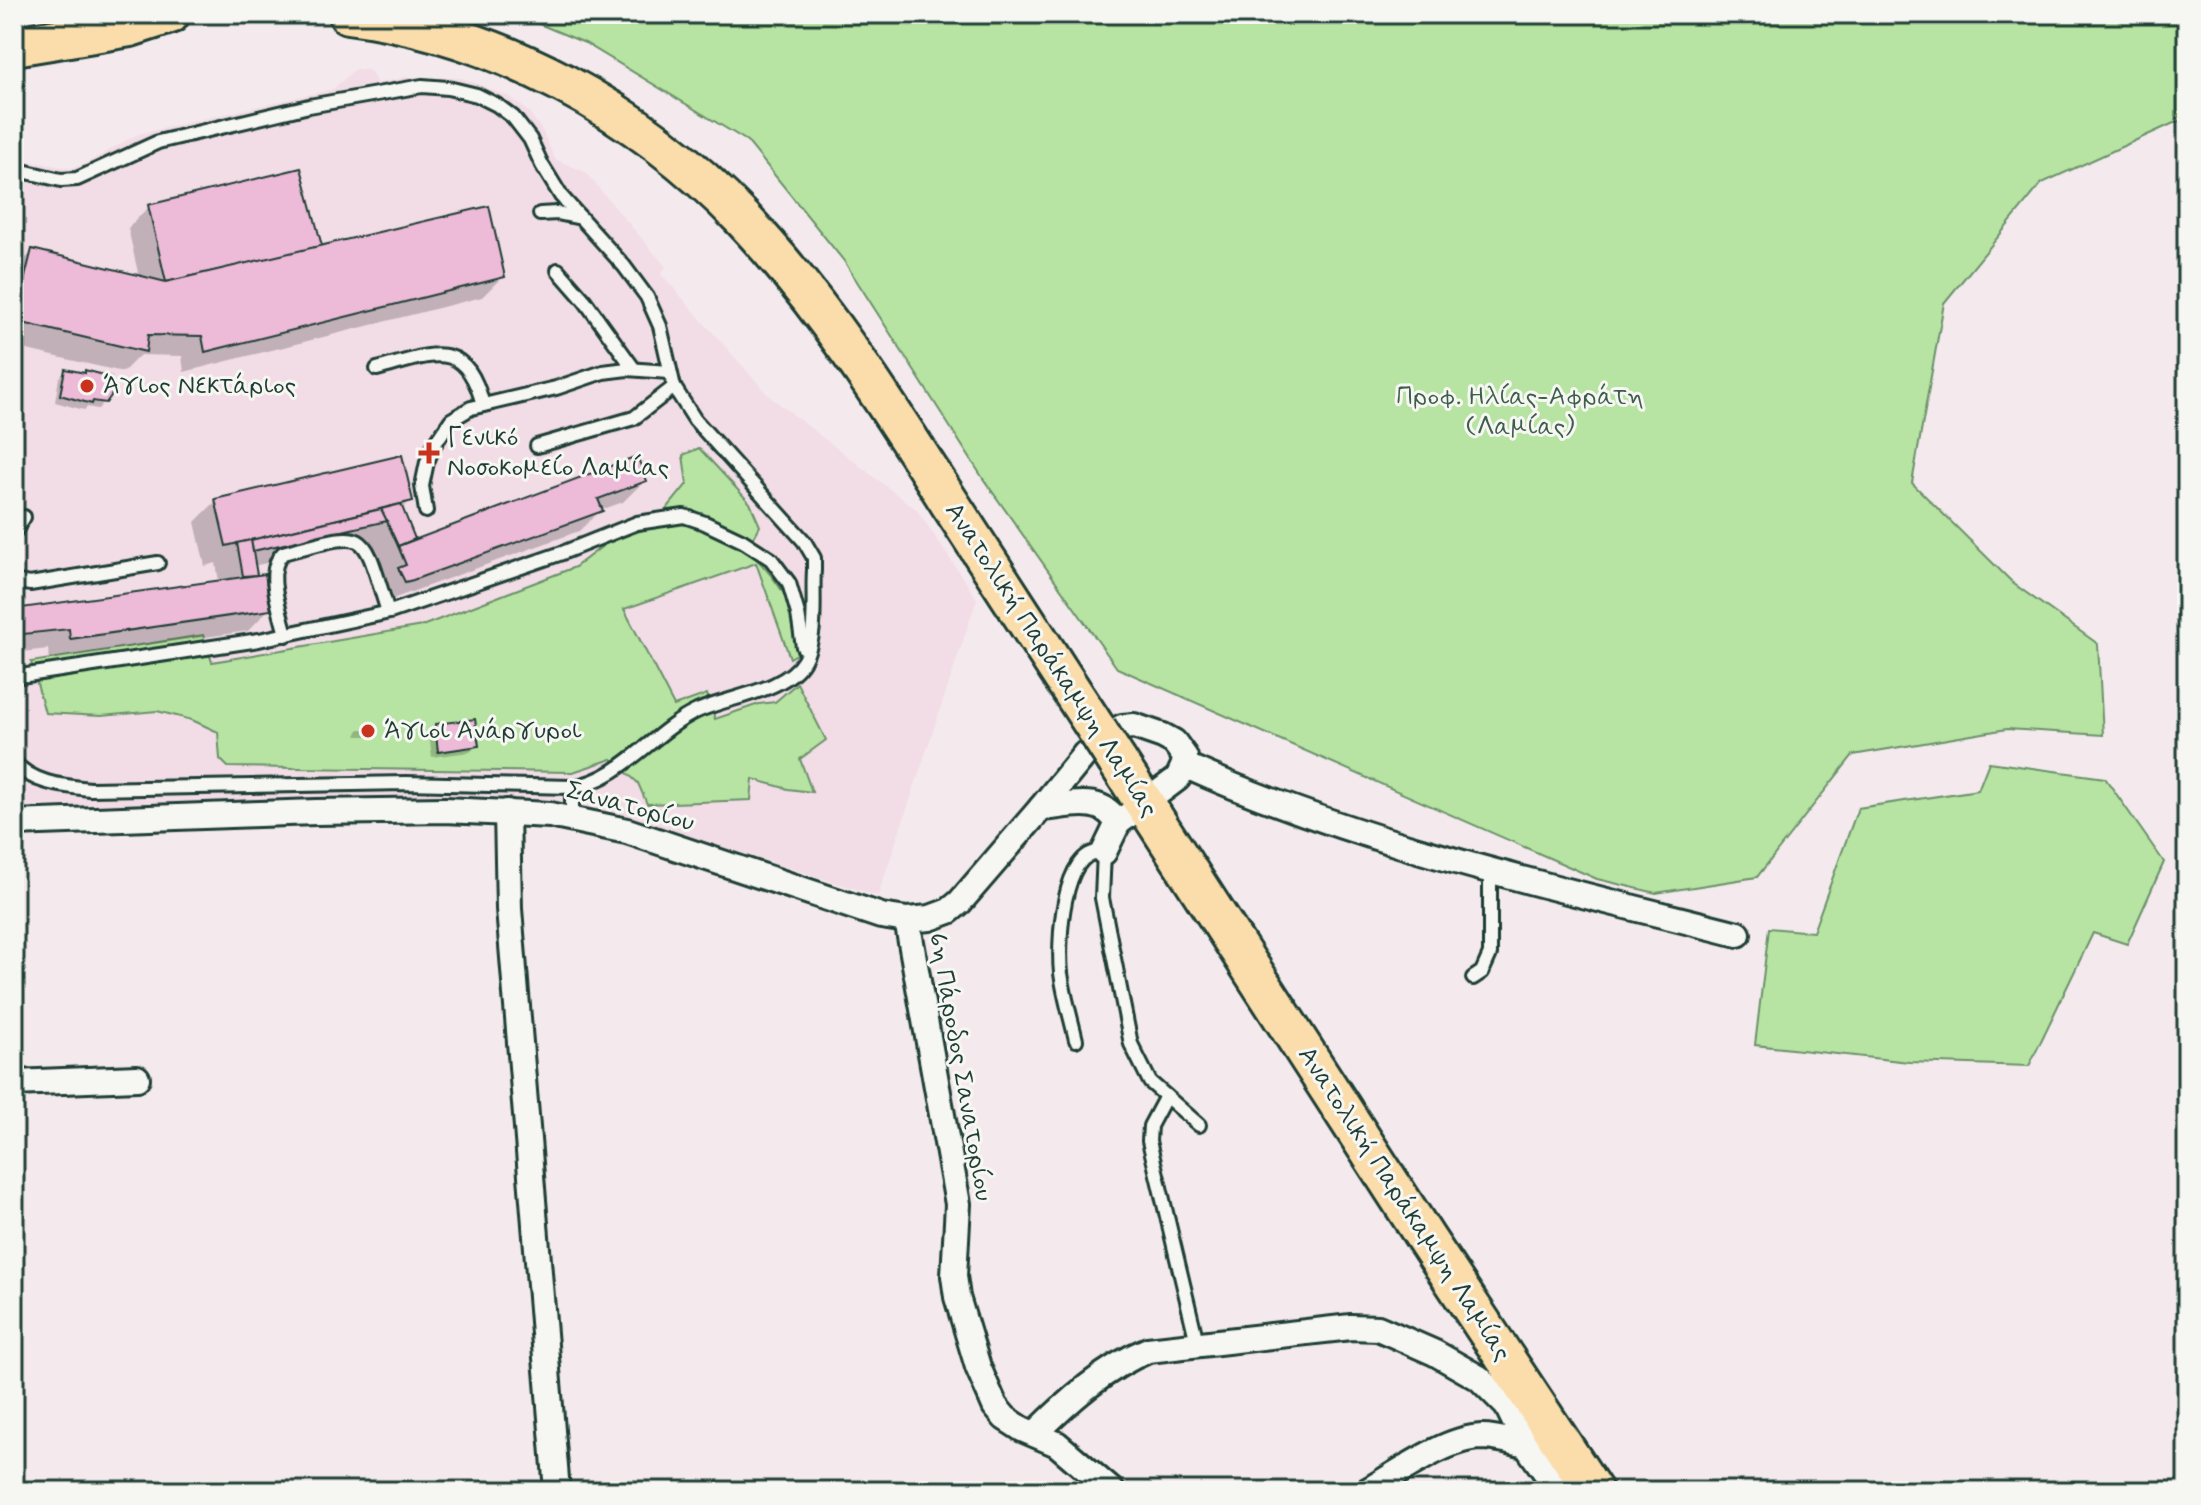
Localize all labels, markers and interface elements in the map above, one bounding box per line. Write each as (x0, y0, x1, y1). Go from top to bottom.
place label: Άγιος Νεκτάριος (103, 369, 296, 403)
marker: Άγιος Νεκτάριος (78, 377, 96, 395)
park label: Προφ. Ηλίας-Αφράτη (Λαμίας) (1396, 380, 1644, 444)
place label: Γενικό Νοσοκομείο Λαμίας (447, 421, 669, 485)
marker: Γενικό Νοσοκομείο Λαμίας (418, 442, 440, 464)
street label: Ανατολική Παράκαμψη Λαμίας (936, 496, 1166, 824)
place label: Άγιοι Ανάργυροι (384, 714, 582, 748)
marker: Άγιοι Ανάργυροι (359, 722, 377, 740)
street label: Σανατορίου (562, 774, 698, 840)
street label: 6η Πάροδος Σανατορίου (920, 930, 1000, 1204)
street label: Ανατολική Παράκαμψη Λαμίας (1289, 1040, 1519, 1368)

